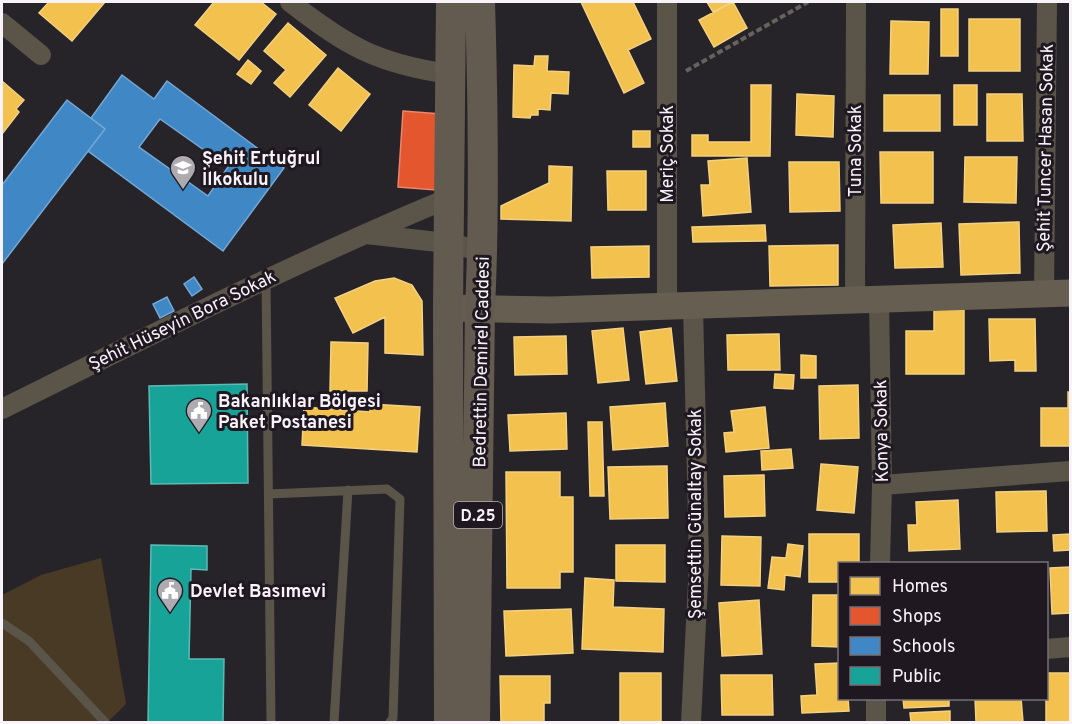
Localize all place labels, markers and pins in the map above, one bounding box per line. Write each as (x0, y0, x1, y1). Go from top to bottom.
place label: Şehit Ertuğrul İlkokulu (202, 148, 321, 192)
school or university icon: Şehit Ertuğrul İlkokulu (168, 153, 198, 191)
place label: Bakanlıklar Bölgesi Paket Postanesi (218, 391, 381, 435)
public building icon: Bakanlıklar Bölgesi Paket Postanesi (184, 396, 214, 434)
public building icon: Devlet Basımevi (155, 576, 185, 614)
place label: Devlet Basımevi (190, 581, 326, 604)

